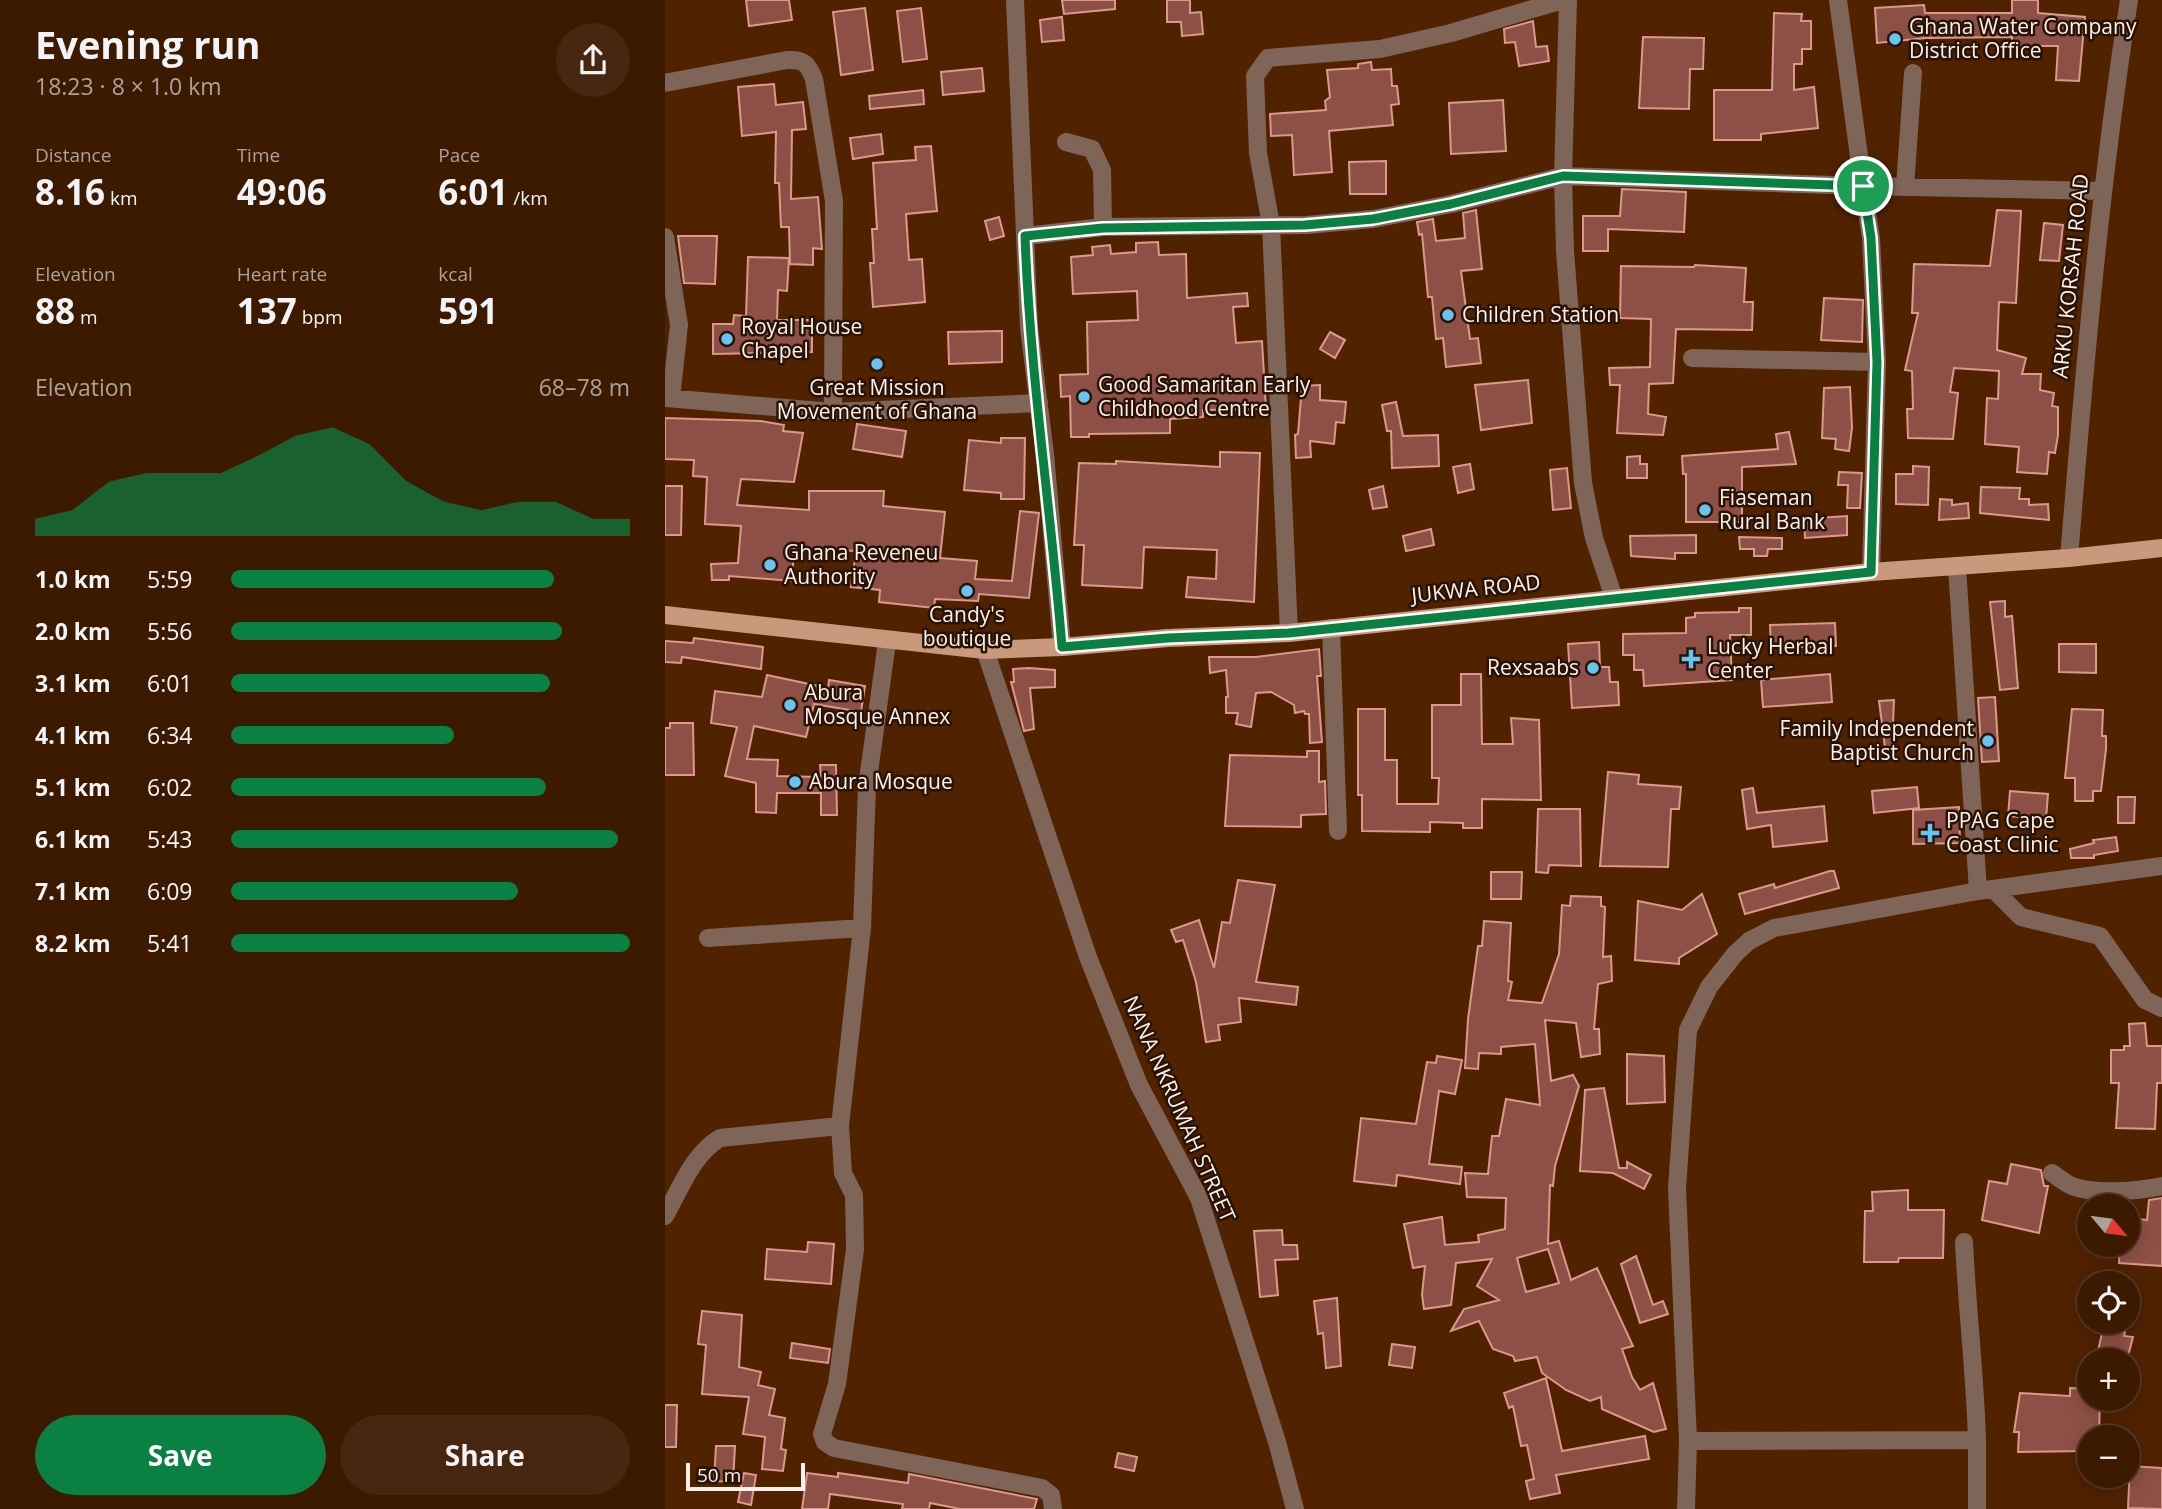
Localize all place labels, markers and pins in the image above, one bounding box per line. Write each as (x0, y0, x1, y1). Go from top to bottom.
place label: Ghana Water Company District Office (1909, 12, 2137, 64)
marker: Ghana Water Company District Office (1887, 31, 1903, 47)
pin (1833, 156, 1893, 216)
place label: Children Station (1462, 300, 1619, 328)
marker: Children Station (1440, 307, 1456, 323)
place label: Royal House Chapel (741, 312, 862, 364)
marker: Royal House Chapel (719, 331, 735, 347)
marker: Great Mission Movement of Ghana (869, 356, 885, 372)
place label: Good Samaritan Early Childhood Centre (1098, 370, 1311, 422)
place label: Great Mission Movement of Ghana (777, 373, 977, 425)
marker: Good Samaritan Early Childhood Centre (1076, 389, 1092, 405)
place label: Fiaseman Rural Bank (1719, 483, 1825, 535)
marker: Fiaseman Rural Bank (1697, 502, 1713, 518)
place label: Ghana Reveneu Authority (784, 538, 938, 590)
marker: Ghana Reveneu Authority (762, 557, 778, 573)
marker: Candy's boutique (959, 583, 975, 599)
place label: Candy's boutique (923, 600, 1011, 652)
place label: Lucky Herbal Center (1707, 632, 1834, 684)
marker: Lucky Herbal Center (1681, 649, 1701, 669)
place label: Rexsaabs (1487, 653, 1579, 681)
marker: Rexsaabs (1585, 660, 1601, 676)
place label: Abura Mosque Annex (804, 678, 950, 730)
marker: Abura Mosque Annex (782, 697, 798, 713)
place label: Family Independent Baptist Church (1780, 714, 1974, 766)
marker: Family Independent Baptist Church (1980, 733, 1996, 749)
place label: Abura Mosque (809, 767, 953, 795)
marker: Abura Mosque (787, 774, 803, 790)
place label: PPAG Cape Coast Clinic (1946, 806, 2059, 858)
marker: PPAG Cape Coast Clinic (1920, 823, 1940, 843)

